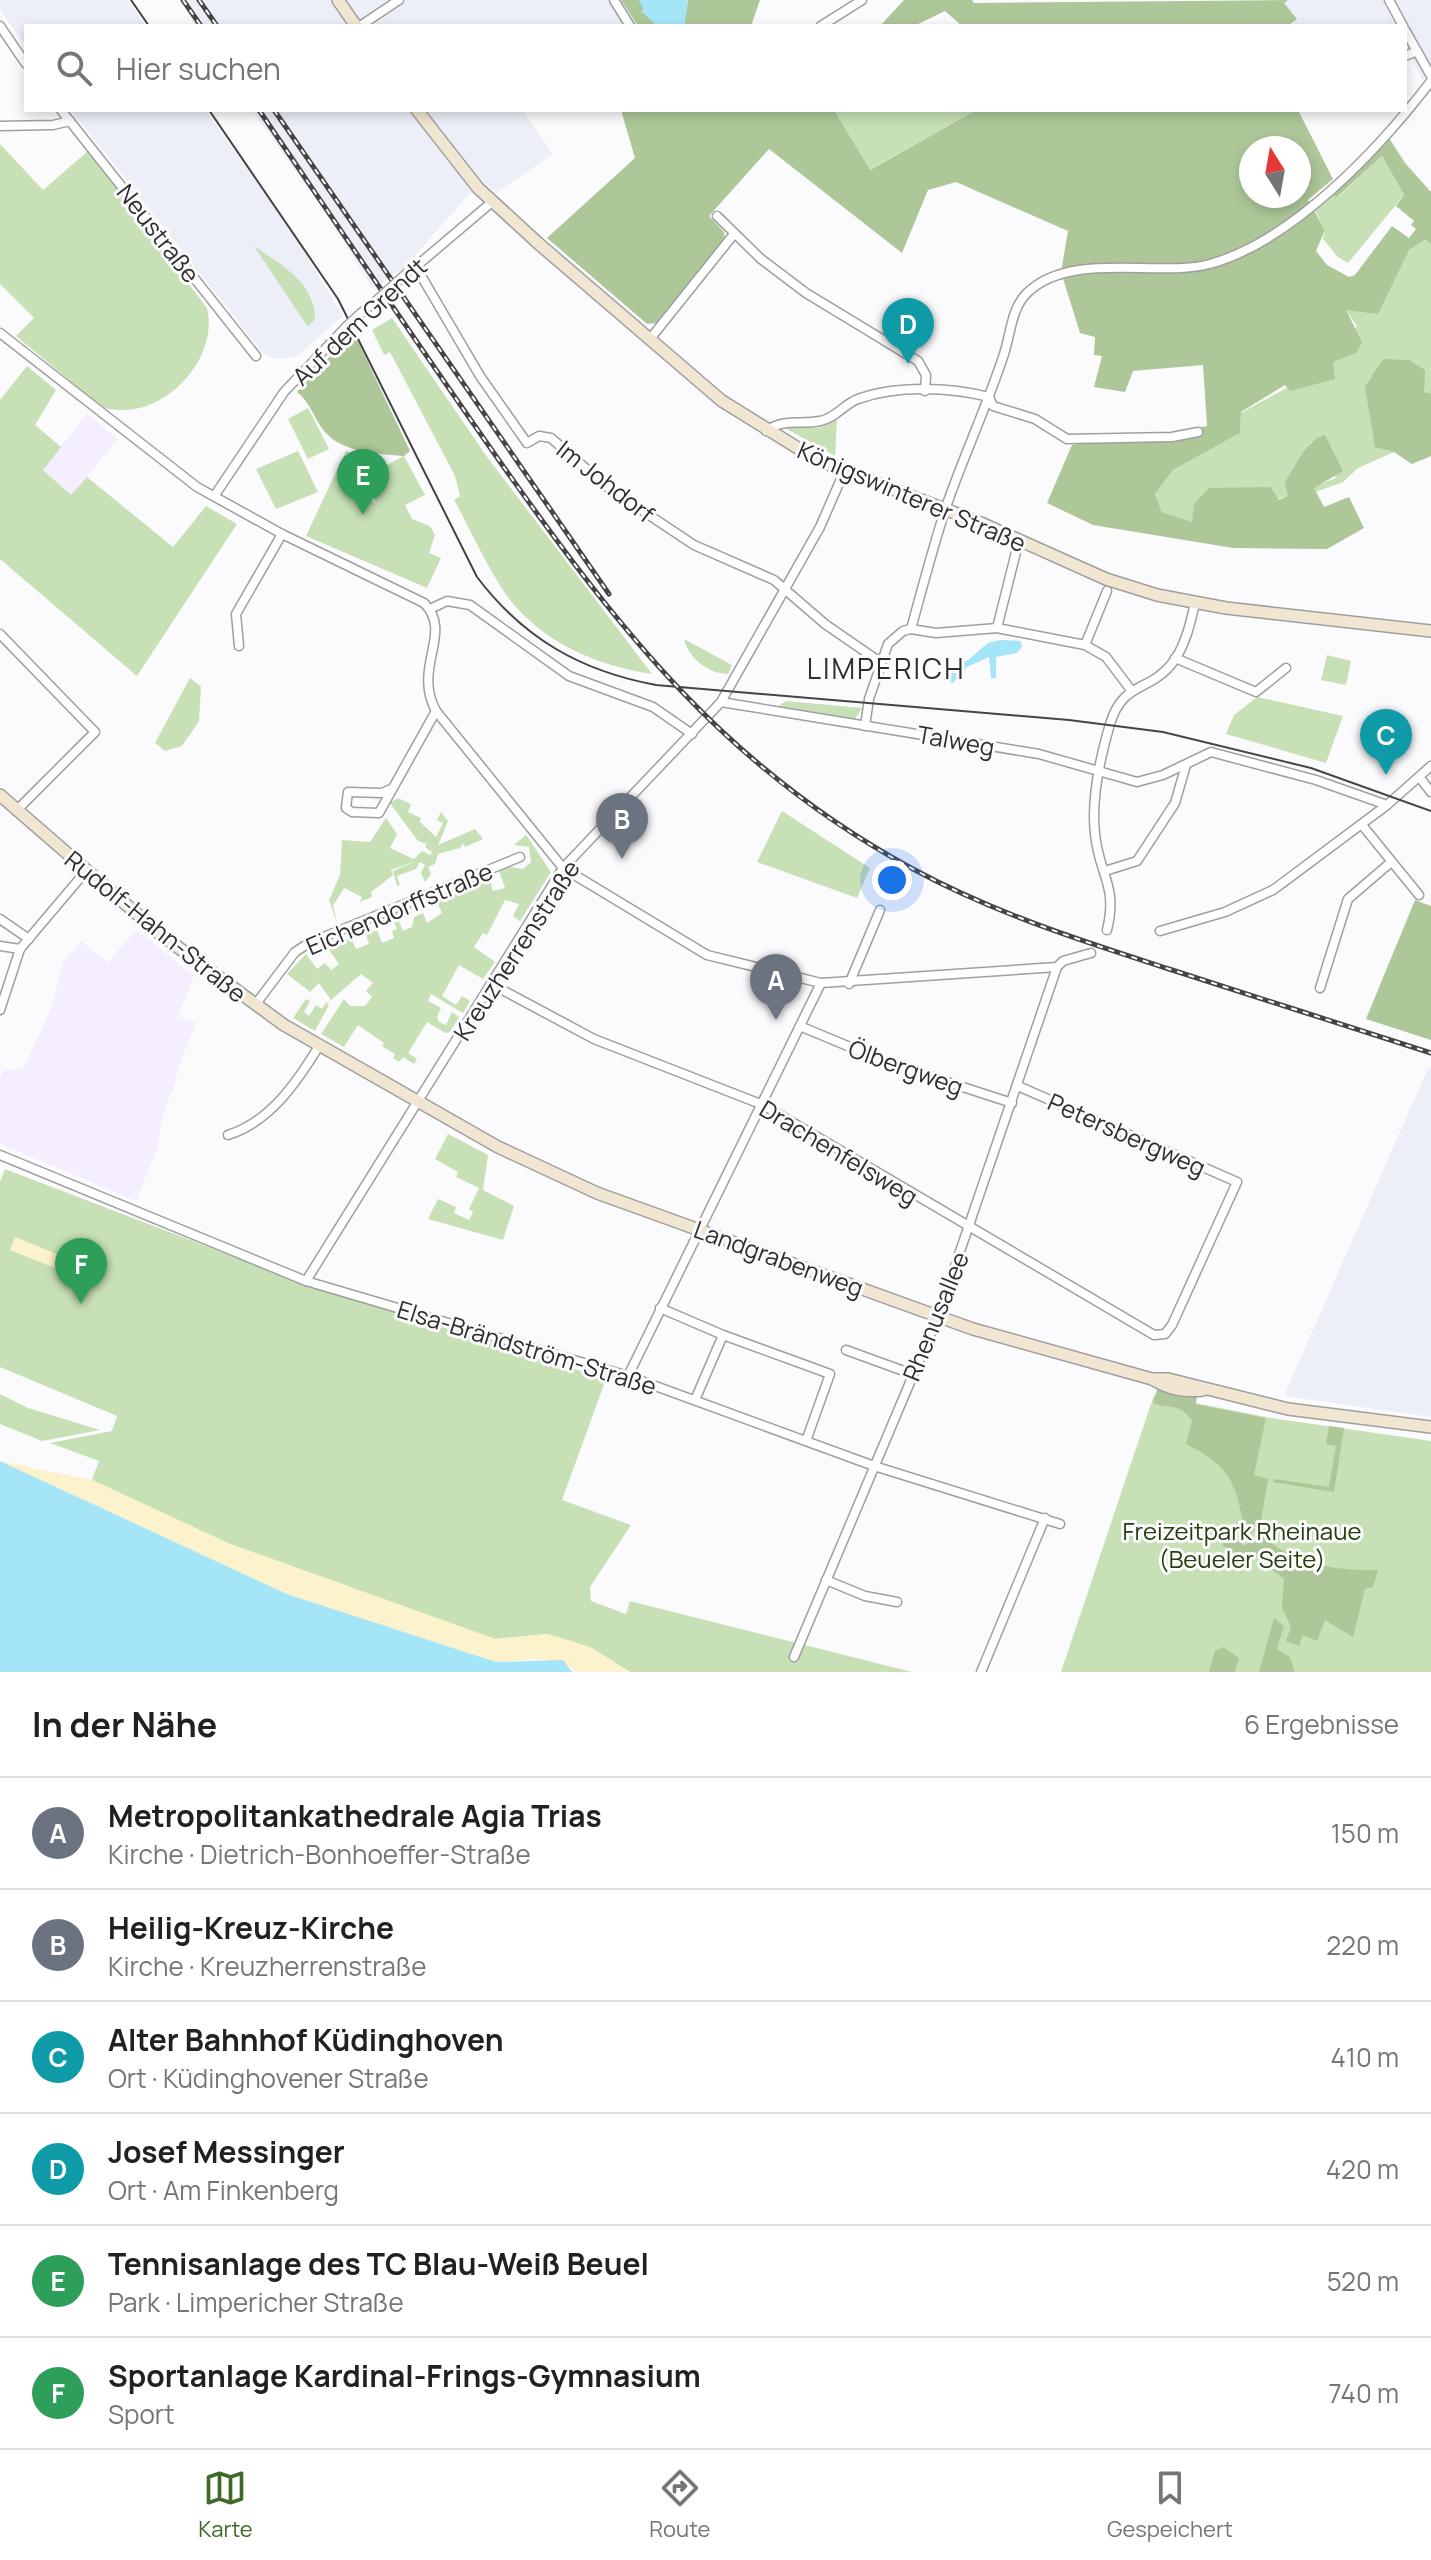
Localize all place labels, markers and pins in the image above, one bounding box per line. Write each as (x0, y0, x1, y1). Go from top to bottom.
pin: D (882, 298, 934, 364)
pin: E (337, 449, 389, 515)
pin: C (1360, 709, 1412, 775)
pin: B (596, 793, 648, 859)
pin: A (750, 954, 802, 1020)
pin: F (55, 1238, 107, 1304)

